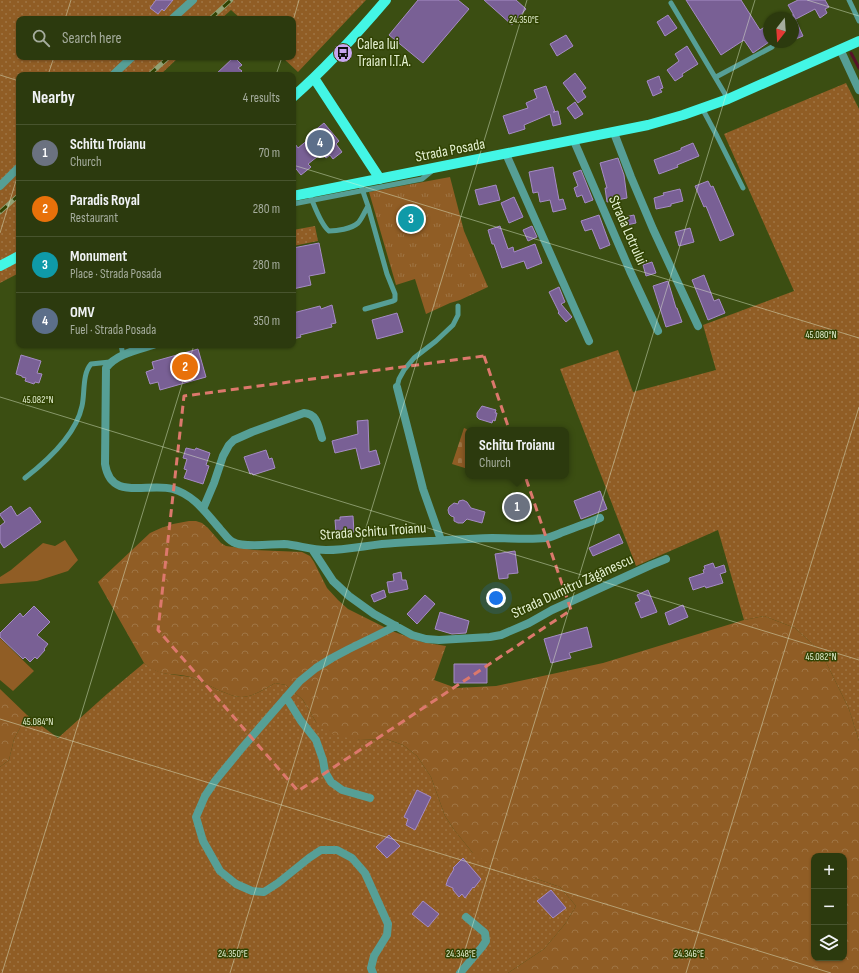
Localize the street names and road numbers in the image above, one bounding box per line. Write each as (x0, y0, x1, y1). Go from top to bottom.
street label: Strada Posada (413, 134, 487, 167)
street label: Strada Lotrului (604, 193, 651, 268)
street label: Strada Schitu Troianu (319, 518, 427, 545)
street label: Strada Dumitru Zăgănescu (508, 550, 636, 623)

